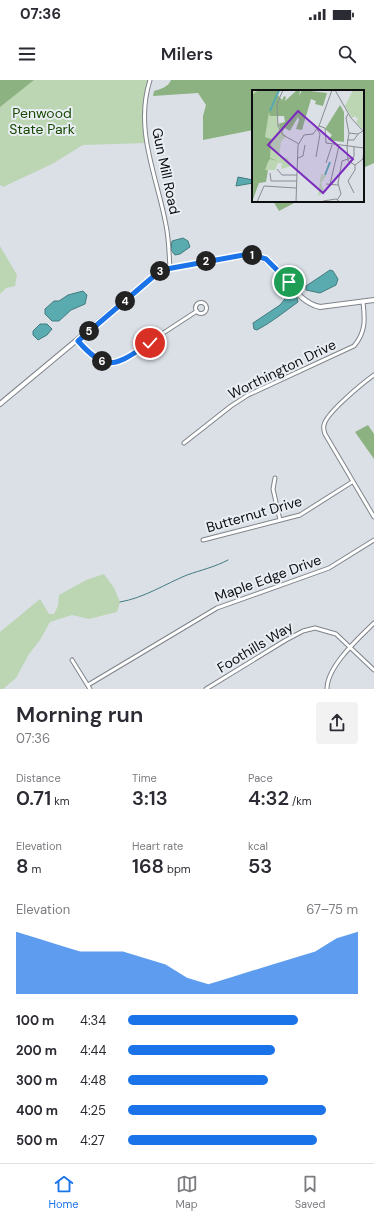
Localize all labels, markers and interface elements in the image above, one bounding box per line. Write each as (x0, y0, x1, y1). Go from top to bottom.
text: 07:36 (20, 4, 61, 24)
text: Milers (161, 42, 213, 66)
icon: menu (16, 43, 38, 65)
icon: search (336, 43, 358, 65)
inset map (252, 90, 364, 202)
park label: Penwood State Park (9, 104, 75, 138)
street label: Gun Mill Road (148, 126, 184, 216)
pin: 1 (242, 245, 262, 265)
text: 1 (250, 248, 254, 262)
pin: 2 (196, 251, 216, 271)
text: 2 (203, 254, 209, 268)
pin: 3 (150, 261, 170, 281)
text: 3 (157, 264, 163, 278)
pin (272, 265, 306, 299)
icon: arrive (278, 271, 300, 293)
pin: 4 (115, 291, 135, 311)
text: 4 (121, 294, 129, 308)
pin: 5 (79, 321, 99, 341)
text: 5 (86, 324, 92, 338)
pin (133, 326, 167, 360)
icon: check (139, 332, 161, 354)
street label: Worthington Drive (225, 335, 339, 403)
pin: 6 (92, 351, 112, 371)
text: 6 (99, 354, 105, 368)
street label: Butternut Drive (204, 492, 304, 536)
street label: Maple Edge Drive (212, 550, 324, 606)
street label: Foothills Way (214, 617, 296, 677)
text: Morning run (16, 700, 143, 729)
button: share (316, 702, 358, 744)
text: 07:36 (16, 730, 50, 747)
text: Distance (16, 771, 61, 785)
text: Time (132, 771, 157, 785)
text: Pace (248, 771, 273, 785)
text: 0.71 (16, 785, 51, 811)
text: 3:13 (132, 785, 168, 811)
text: 4:32 (248, 785, 289, 811)
text: km (51, 794, 70, 808)
text: /km (289, 794, 312, 808)
text: Elevation (16, 839, 62, 853)
text: Heart rate (132, 839, 183, 853)
text: kcal (248, 839, 268, 853)
text: 8 (16, 853, 29, 879)
text: 168 (132, 853, 164, 879)
text: 53 (248, 853, 272, 879)
text: m (29, 862, 41, 876)
text: bpm (164, 862, 191, 876)
text: Elevation (16, 901, 70, 918)
text: 67–75 m (306, 901, 358, 918)
text: 100 m (16, 1012, 54, 1029)
text: 4:34 (80, 1012, 106, 1029)
text: 200 m (16, 1042, 57, 1059)
text: 4:44 (80, 1042, 106, 1059)
text: 300 m (16, 1072, 57, 1089)
text: 4:48 (80, 1072, 106, 1089)
text: 400 m (16, 1102, 58, 1119)
text: 4:25 (80, 1102, 106, 1119)
text: 500 m (16, 1132, 58, 1149)
text: 4:27 (80, 1132, 105, 1149)
tab: Home (48, 1173, 79, 1211)
tab: Map (176, 1173, 198, 1211)
tab: Saved (295, 1173, 325, 1211)

